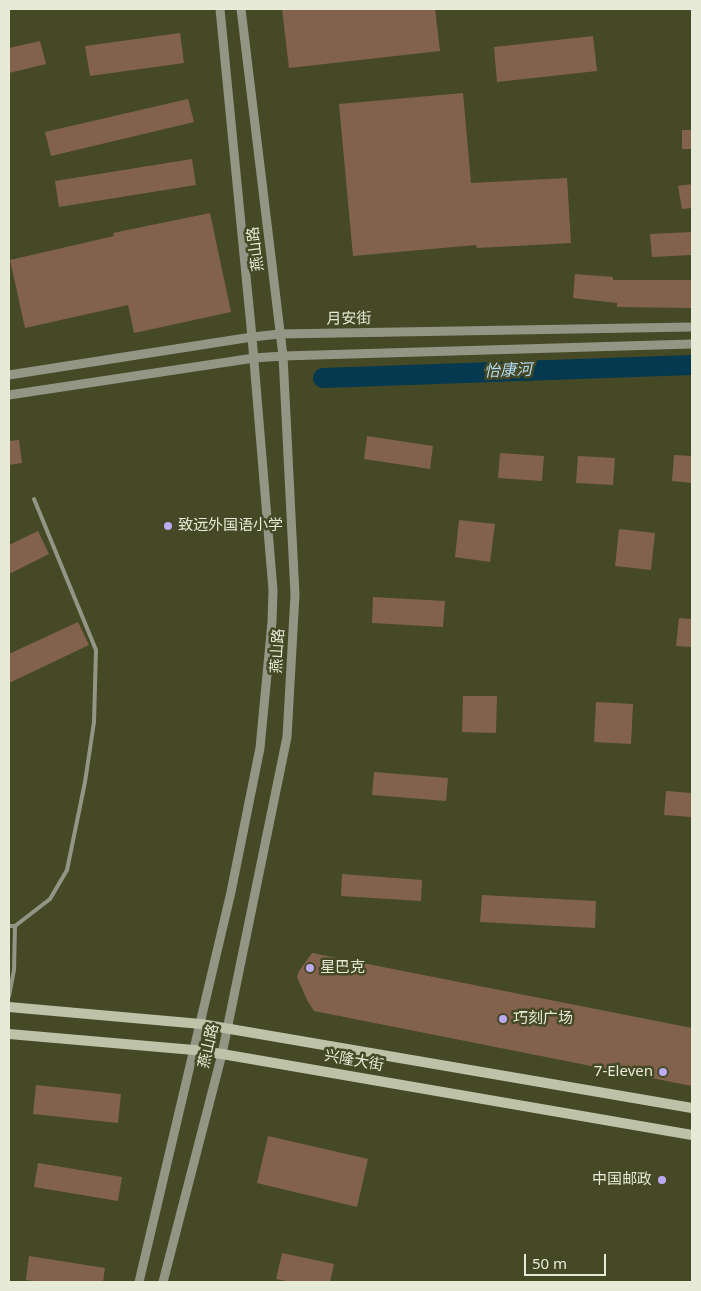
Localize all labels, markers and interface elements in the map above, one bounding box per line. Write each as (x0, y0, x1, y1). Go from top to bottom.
street label: 燕山路 (244, 226, 268, 272)
street label: 月安街 (326, 310, 372, 328)
water label: 怡康河 (484, 361, 532, 381)
place label: 致远外国语小学 (178, 517, 283, 535)
marker: 致远外国语小学 (162, 520, 174, 532)
street label: 燕山路 (268, 628, 288, 674)
place label: 星巴克 (320, 959, 365, 977)
marker: 星巴克 (304, 962, 316, 974)
place label: 巧刻广场 (513, 1010, 573, 1028)
marker: 巧刻广场 (497, 1013, 509, 1025)
street label: 燕山路 (195, 1022, 223, 1070)
street label: 兴隆大街 (323, 1047, 385, 1075)
place label: 7-Eleven (594, 1063, 653, 1081)
marker: 7-Eleven (657, 1066, 669, 1078)
place label: 中国邮政 (592, 1171, 652, 1189)
marker: 中国邮政 (656, 1174, 668, 1186)
scale bar (526, 1244, 608, 1276)
text: 50 m (532, 1253, 567, 1273)

